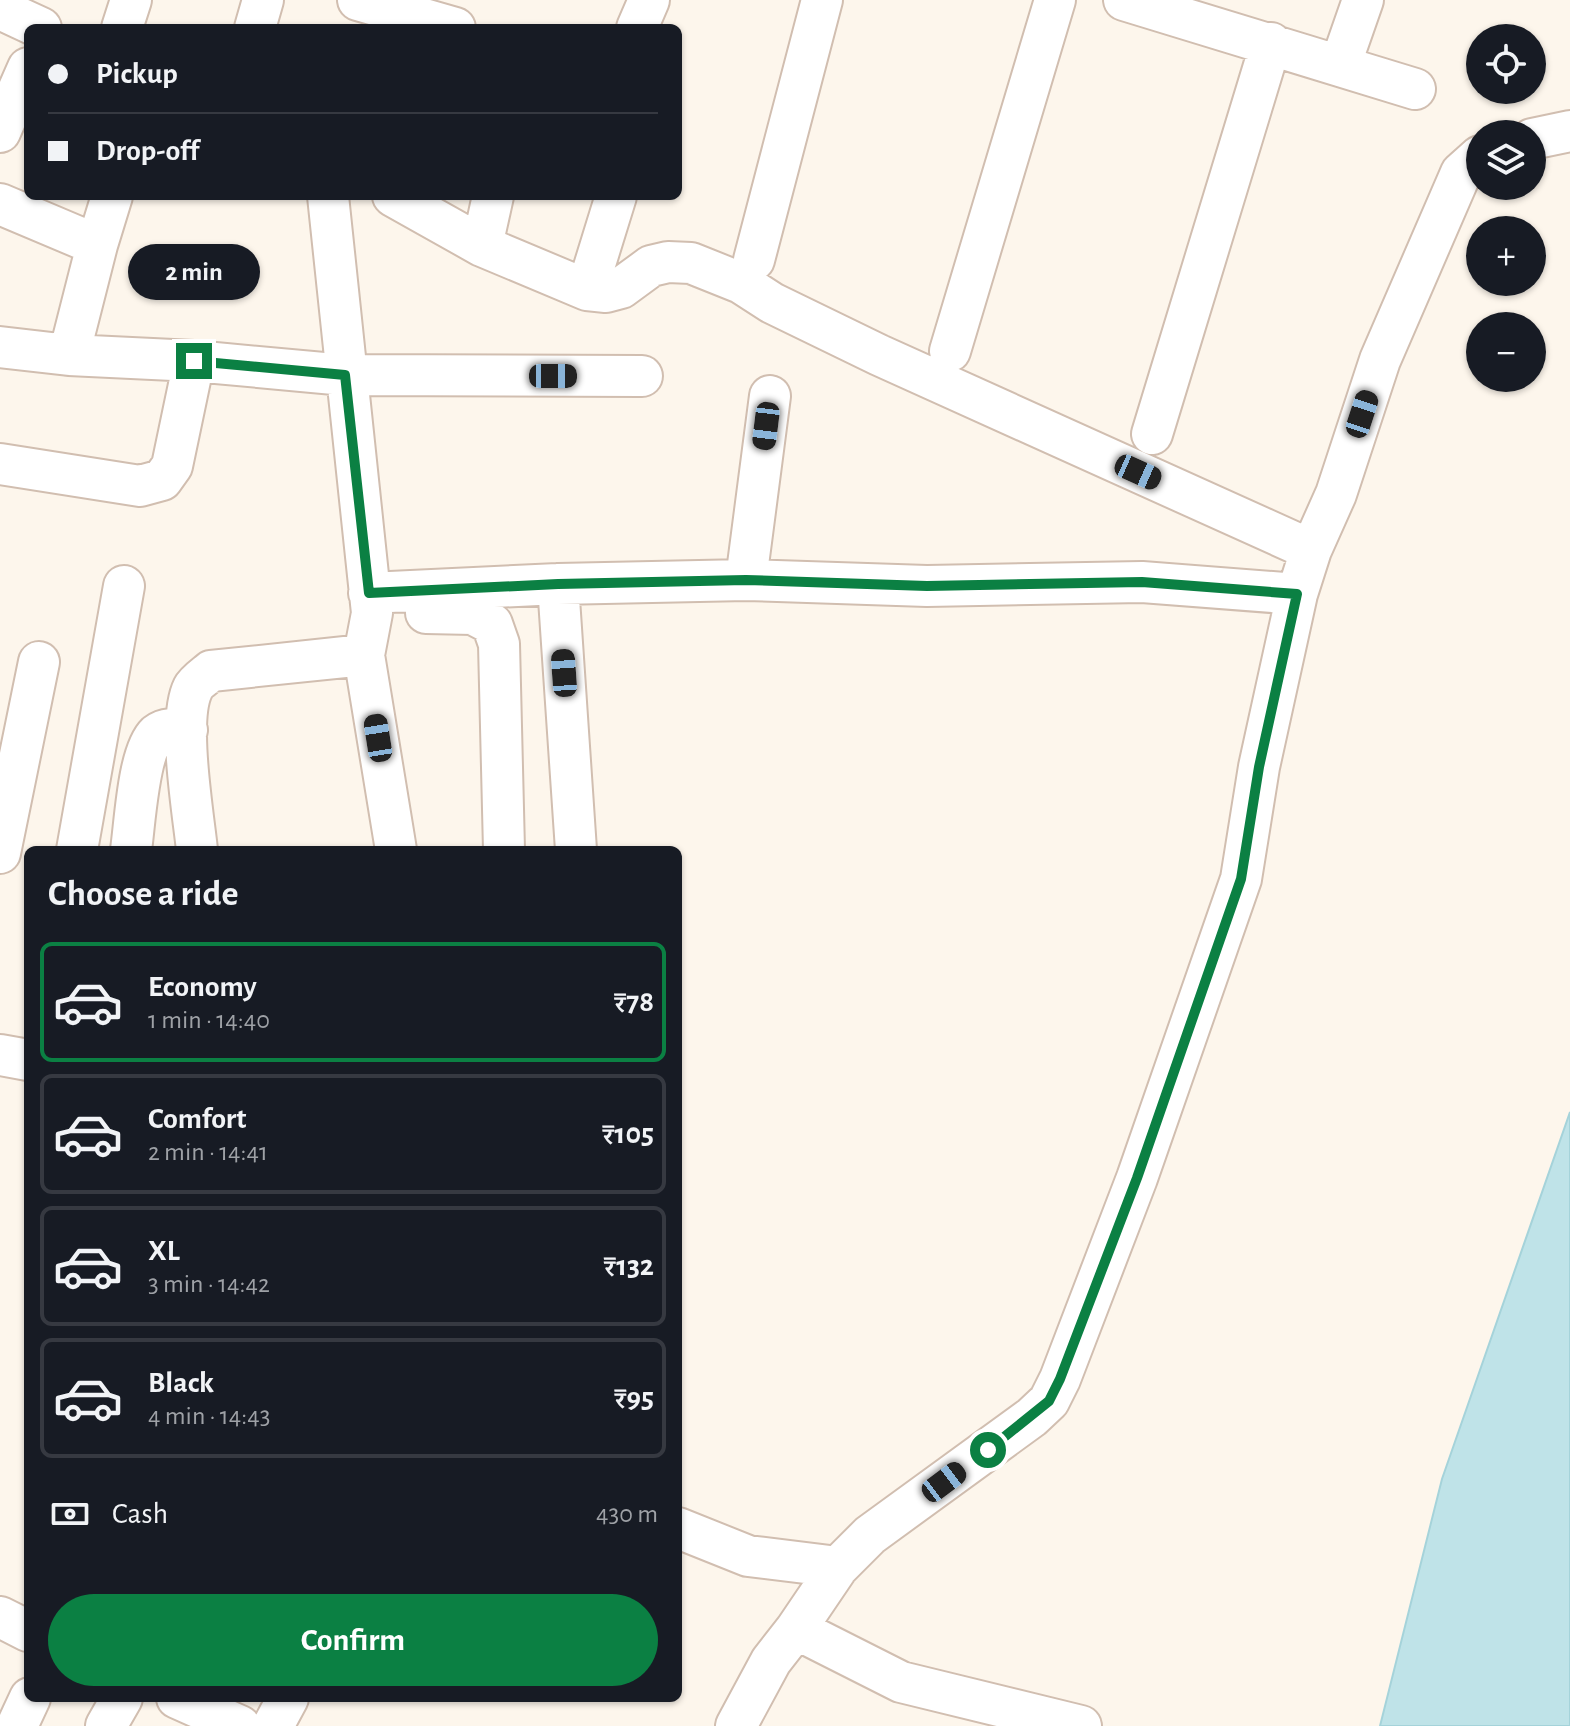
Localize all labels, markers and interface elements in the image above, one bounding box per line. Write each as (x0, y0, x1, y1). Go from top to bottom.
map controls (1466, 24, 1546, 392)
button: locate (1466, 24, 1546, 104)
text: Pickup (96, 59, 178, 89)
button: layers (1466, 120, 1546, 200)
text: Drop-off (96, 136, 199, 166)
button: + (1466, 216, 1546, 296)
callout: 2 min (128, 245, 260, 301)
text: 2 min (165, 259, 223, 285)
button: − (1466, 312, 1546, 392)
route end (176, 343, 212, 379)
car (529, 364, 577, 388)
car (1343, 387, 1381, 441)
car (751, 401, 781, 451)
car (1111, 451, 1165, 493)
car (550, 648, 578, 698)
car (362, 712, 394, 764)
text: Choose a ride (48, 876, 238, 912)
icon: car (52, 966, 124, 1038)
text: Economy (148, 972, 257, 1002)
text: ₹78 (614, 987, 654, 1017)
text: 1 min · 14:40 (148, 1007, 270, 1033)
icon: car (52, 1098, 124, 1170)
text: Comfort (148, 1104, 247, 1134)
text: ₹105 (602, 1119, 654, 1149)
text: 2 min · 14:41 (148, 1139, 268, 1165)
icon: car (52, 1230, 124, 1302)
text: XL (148, 1236, 180, 1266)
text: ₹132 (604, 1251, 654, 1281)
text: 3 min · 14:42 (148, 1271, 270, 1297)
icon: car (52, 1362, 124, 1434)
text: Black (148, 1368, 214, 1398)
text: ₹95 (614, 1383, 654, 1413)
text: 4 min · 14:43 (148, 1403, 270, 1429)
route start (970, 1432, 1006, 1468)
car (918, 1458, 970, 1506)
icon: cash (48, 1492, 92, 1536)
text: Cash (112, 1499, 168, 1529)
text: 430 m (596, 1501, 658, 1527)
button: Confirm (48, 1594, 658, 1686)

